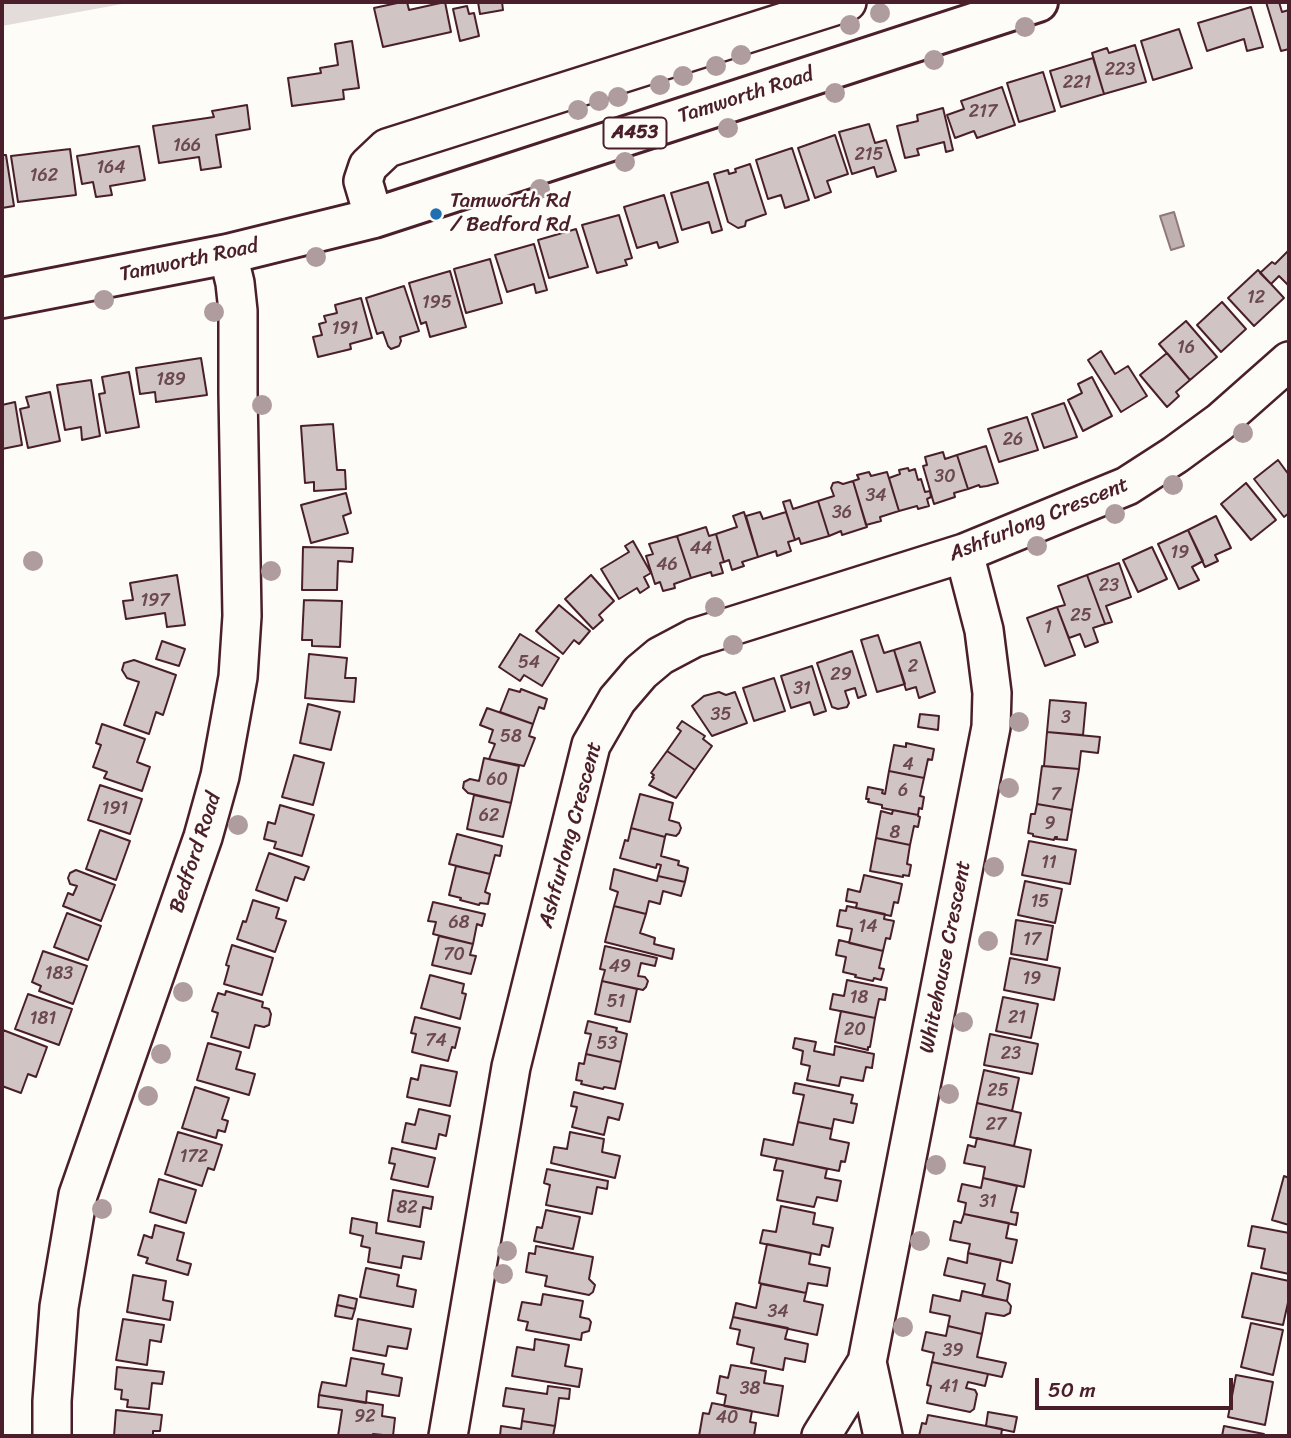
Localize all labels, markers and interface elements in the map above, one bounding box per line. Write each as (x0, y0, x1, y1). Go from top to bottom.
house number: 223 (1105, 59, 1135, 81)
street label: Tamworth Road (675, 62, 817, 130)
house number: 221 (1063, 72, 1091, 94)
house number: 217 (969, 101, 997, 123)
road number: A453 (604, 118, 666, 148)
house number: 166 (173, 135, 201, 157)
house number: 215 (854, 144, 884, 166)
house number: 164 (96, 157, 126, 179)
house number: 162 (30, 165, 58, 187)
place label: Tamworth Rd / Bedford Rd (450, 189, 570, 239)
marker: Tamworth Rd / Bedford Rd (428, 206, 444, 222)
street label: Tamworth Road (117, 234, 261, 288)
house number: 12 (1247, 287, 1265, 309)
house number: 195 (422, 292, 452, 314)
house number: 191 (332, 318, 358, 340)
house number: 16 (1177, 337, 1195, 359)
house number: 189 (156, 369, 186, 391)
house number: 26 (1003, 429, 1023, 451)
house number: 30 (934, 466, 956, 488)
street label: Ashfurlong Crescent (946, 472, 1132, 568)
house number: 34 (865, 485, 887, 507)
house number: 36 (832, 502, 852, 524)
house number: 44 (690, 538, 712, 560)
house number: 19 (1171, 542, 1189, 564)
house number: 46 (656, 554, 678, 576)
house number: 23 (1099, 575, 1119, 597)
house number: 197 (140, 590, 170, 612)
house number: 25 (1070, 605, 1092, 627)
house number: 1 (1044, 617, 1052, 639)
house number: 54 (518, 652, 540, 674)
house number: 2 (908, 656, 918, 678)
house number: 29 (830, 664, 852, 686)
house number: 31 (793, 678, 811, 700)
house number: 35 (711, 704, 731, 726)
house number: 3 (1061, 707, 1071, 729)
house number: 58 (500, 726, 522, 748)
street label: Ashfurlong Crescent (534, 739, 608, 931)
house number: 4 (902, 754, 914, 776)
house number: 60 (486, 769, 508, 791)
house number: 6 (898, 780, 908, 802)
house number: 7 (1051, 784, 1061, 806)
street label: Bedford Road (165, 790, 227, 916)
house number: 191 (102, 798, 128, 820)
house number: 62 (479, 805, 499, 827)
house number: 9 (1044, 813, 1056, 835)
house number: 8 (890, 822, 900, 844)
house number: 11 (1041, 852, 1057, 874)
street label: Whitehouse Crescent (915, 859, 977, 1055)
house number: 15 (1031, 891, 1049, 913)
house number: 68 (448, 912, 470, 934)
house number: 14 (859, 916, 877, 938)
house number: 17 (1023, 929, 1041, 951)
house number: 70 (443, 944, 465, 966)
house number: 49 (609, 956, 631, 978)
house number: 183 (45, 963, 73, 985)
house number: 19 (1023, 968, 1041, 990)
house number: 18 (850, 987, 868, 1009)
house number: 51 (607, 991, 625, 1013)
house number: 21 (1008, 1007, 1026, 1029)
house number: 181 (30, 1008, 56, 1030)
house number: 20 (844, 1019, 866, 1041)
house number: 74 (425, 1030, 447, 1052)
house number: 53 (597, 1033, 617, 1055)
house number: 23 (1001, 1043, 1021, 1065)
house number: 25 (987, 1080, 1009, 1102)
house number: 27 (986, 1114, 1006, 1136)
house number: 172 (180, 1146, 208, 1168)
house number: 31 (979, 1191, 997, 1213)
house number: 82 (396, 1197, 418, 1219)
house number: 34 (767, 1301, 789, 1323)
house number: 39 (943, 1340, 963, 1362)
scale bar (1039, 1364, 1237, 1408)
text: 50 m (1048, 1371, 1096, 1409)
house number: 41 (940, 1376, 958, 1398)
house number: 38 (740, 1378, 760, 1400)
house number: 92 (354, 1406, 376, 1428)
house number: 40 (716, 1407, 738, 1429)

